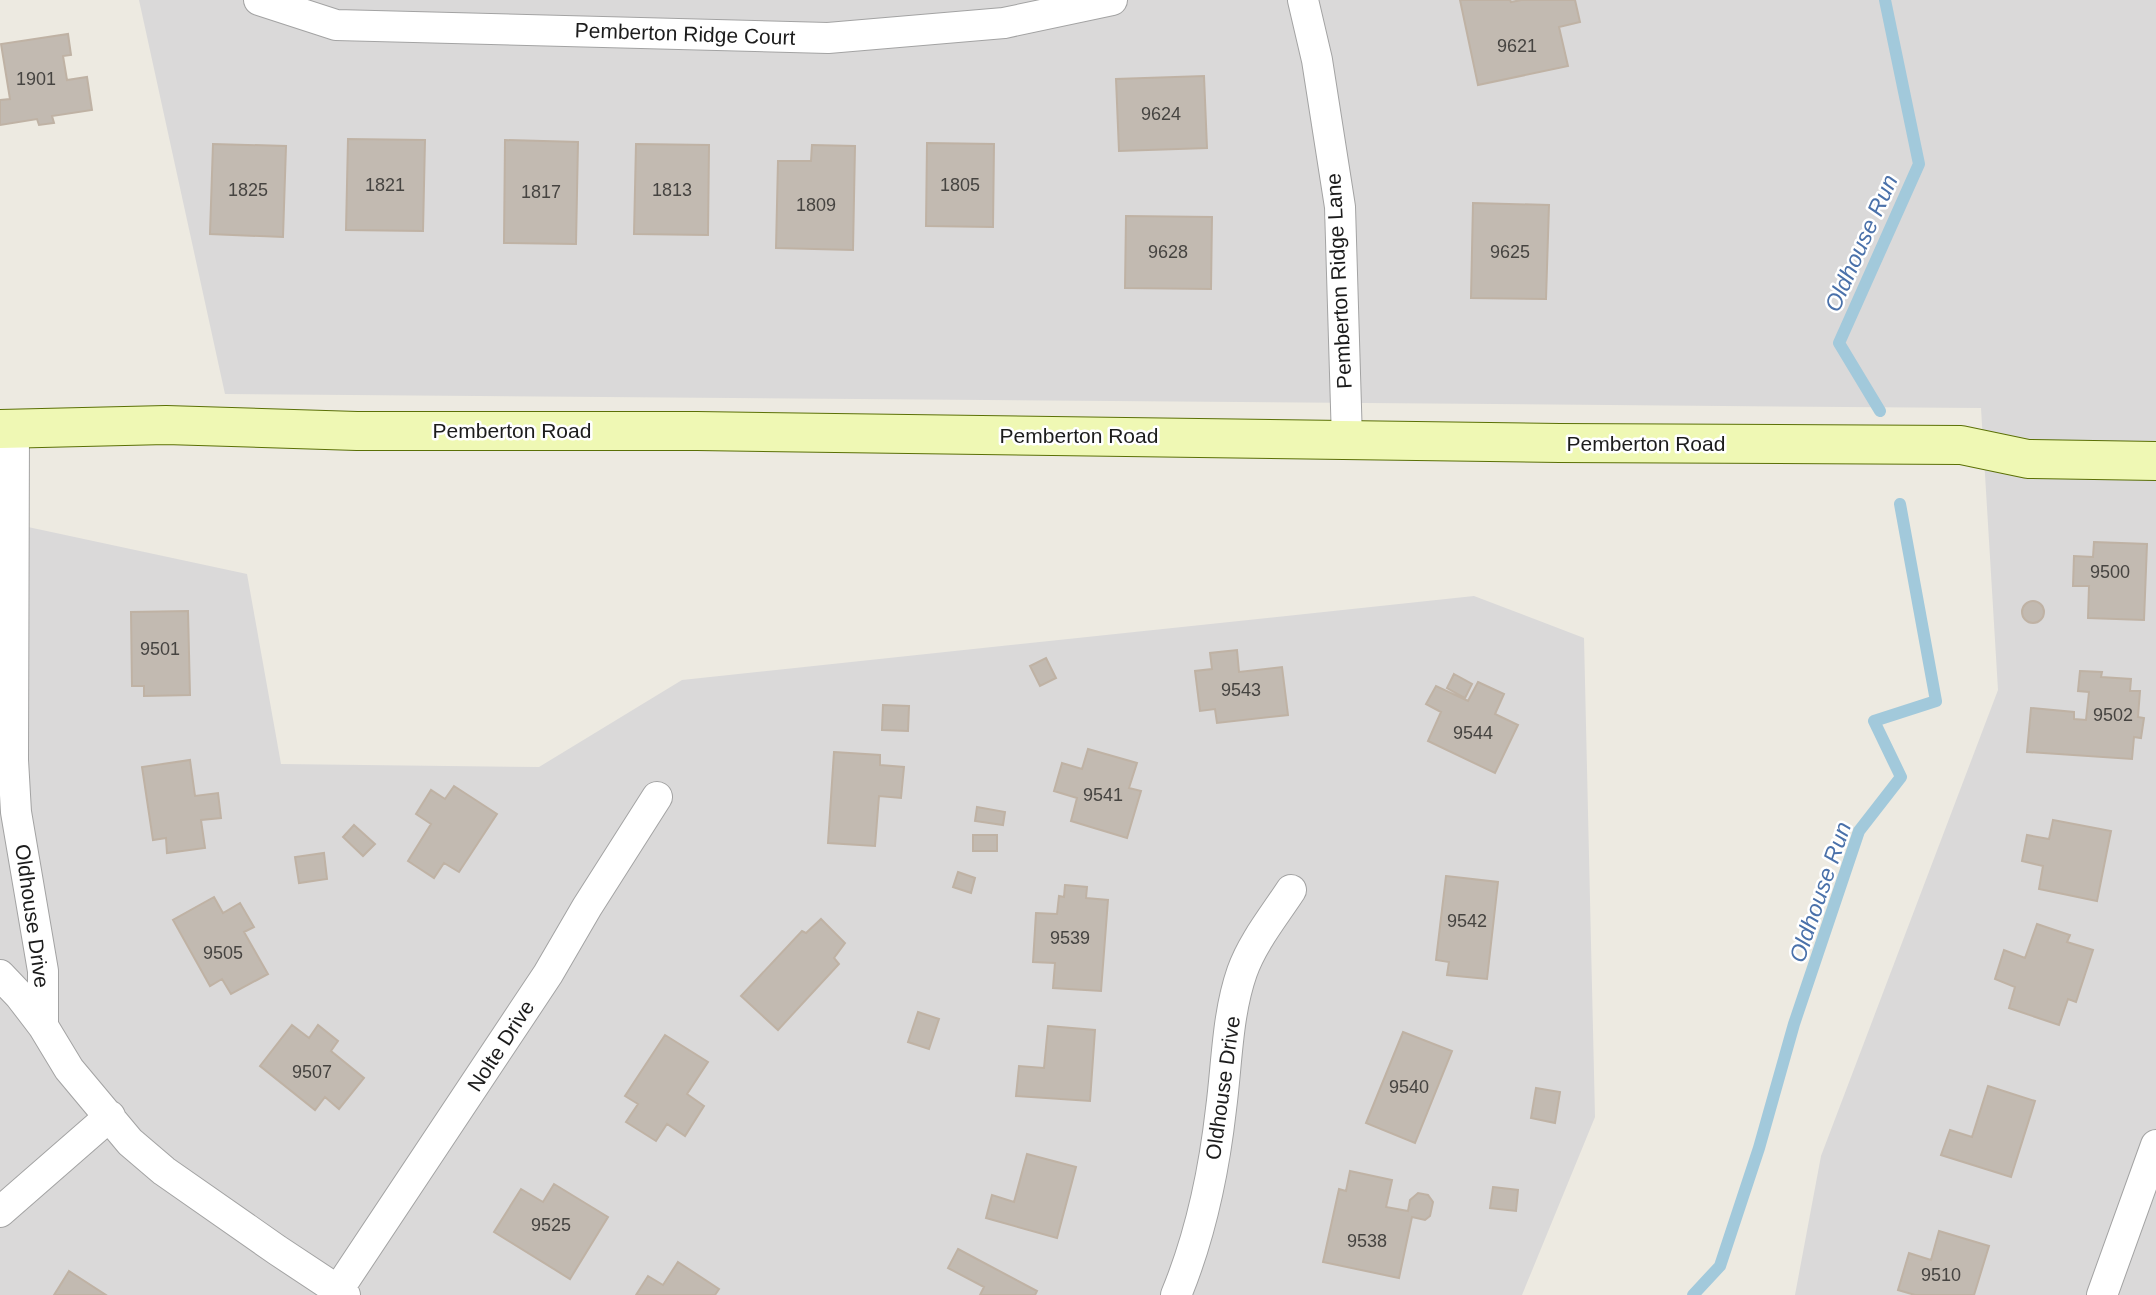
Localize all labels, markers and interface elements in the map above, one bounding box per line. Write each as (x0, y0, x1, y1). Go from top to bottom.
street label: Pemberton Ridge Court (574, 18, 796, 49)
house number: 9621 (1497, 36, 1537, 56)
house number: 1901 (16, 69, 56, 89)
house number: 9624 (1141, 104, 1181, 124)
water label: Oldhouse Run (1819, 171, 1903, 315)
street label: Pemberton Ridge Lane (1321, 173, 1356, 389)
house number: 1821 (365, 175, 405, 195)
house number: 1805 (940, 175, 980, 195)
house number: 1825 (228, 180, 268, 200)
house number: 1813 (652, 180, 692, 200)
house number: 1817 (521, 182, 561, 202)
house number: 1809 (796, 195, 836, 215)
house number: 9628 (1148, 242, 1188, 262)
house number: 9625 (1490, 242, 1530, 262)
street label: Pemberton Road (433, 419, 591, 442)
street label: Pemberton Road (1000, 424, 1158, 447)
street label: Pemberton Road (1567, 432, 1725, 455)
house number: 9500 (2090, 562, 2130, 582)
house number: 9501 (140, 639, 180, 659)
house number: 9543 (1221, 680, 1261, 700)
house number: 9502 (2093, 705, 2133, 725)
house number: 9544 (1453, 723, 1493, 743)
house number: 9541 (1083, 785, 1123, 805)
water label: Oldhouse Run (1784, 818, 1856, 966)
street label: Oldhouse Drive (11, 843, 54, 989)
house number: 9542 (1447, 911, 1487, 931)
house number: 9539 (1050, 928, 1090, 948)
house number: 9505 (203, 943, 243, 963)
street label: Nolte Drive (463, 996, 539, 1096)
street label: Oldhouse Drive (1201, 1015, 1244, 1161)
house number: 9507 (292, 1062, 332, 1082)
house number: 9540 (1389, 1077, 1429, 1097)
house number: 9525 (531, 1215, 571, 1235)
house number: 9538 (1347, 1231, 1387, 1251)
house number: 9510 (1921, 1265, 1961, 1285)

